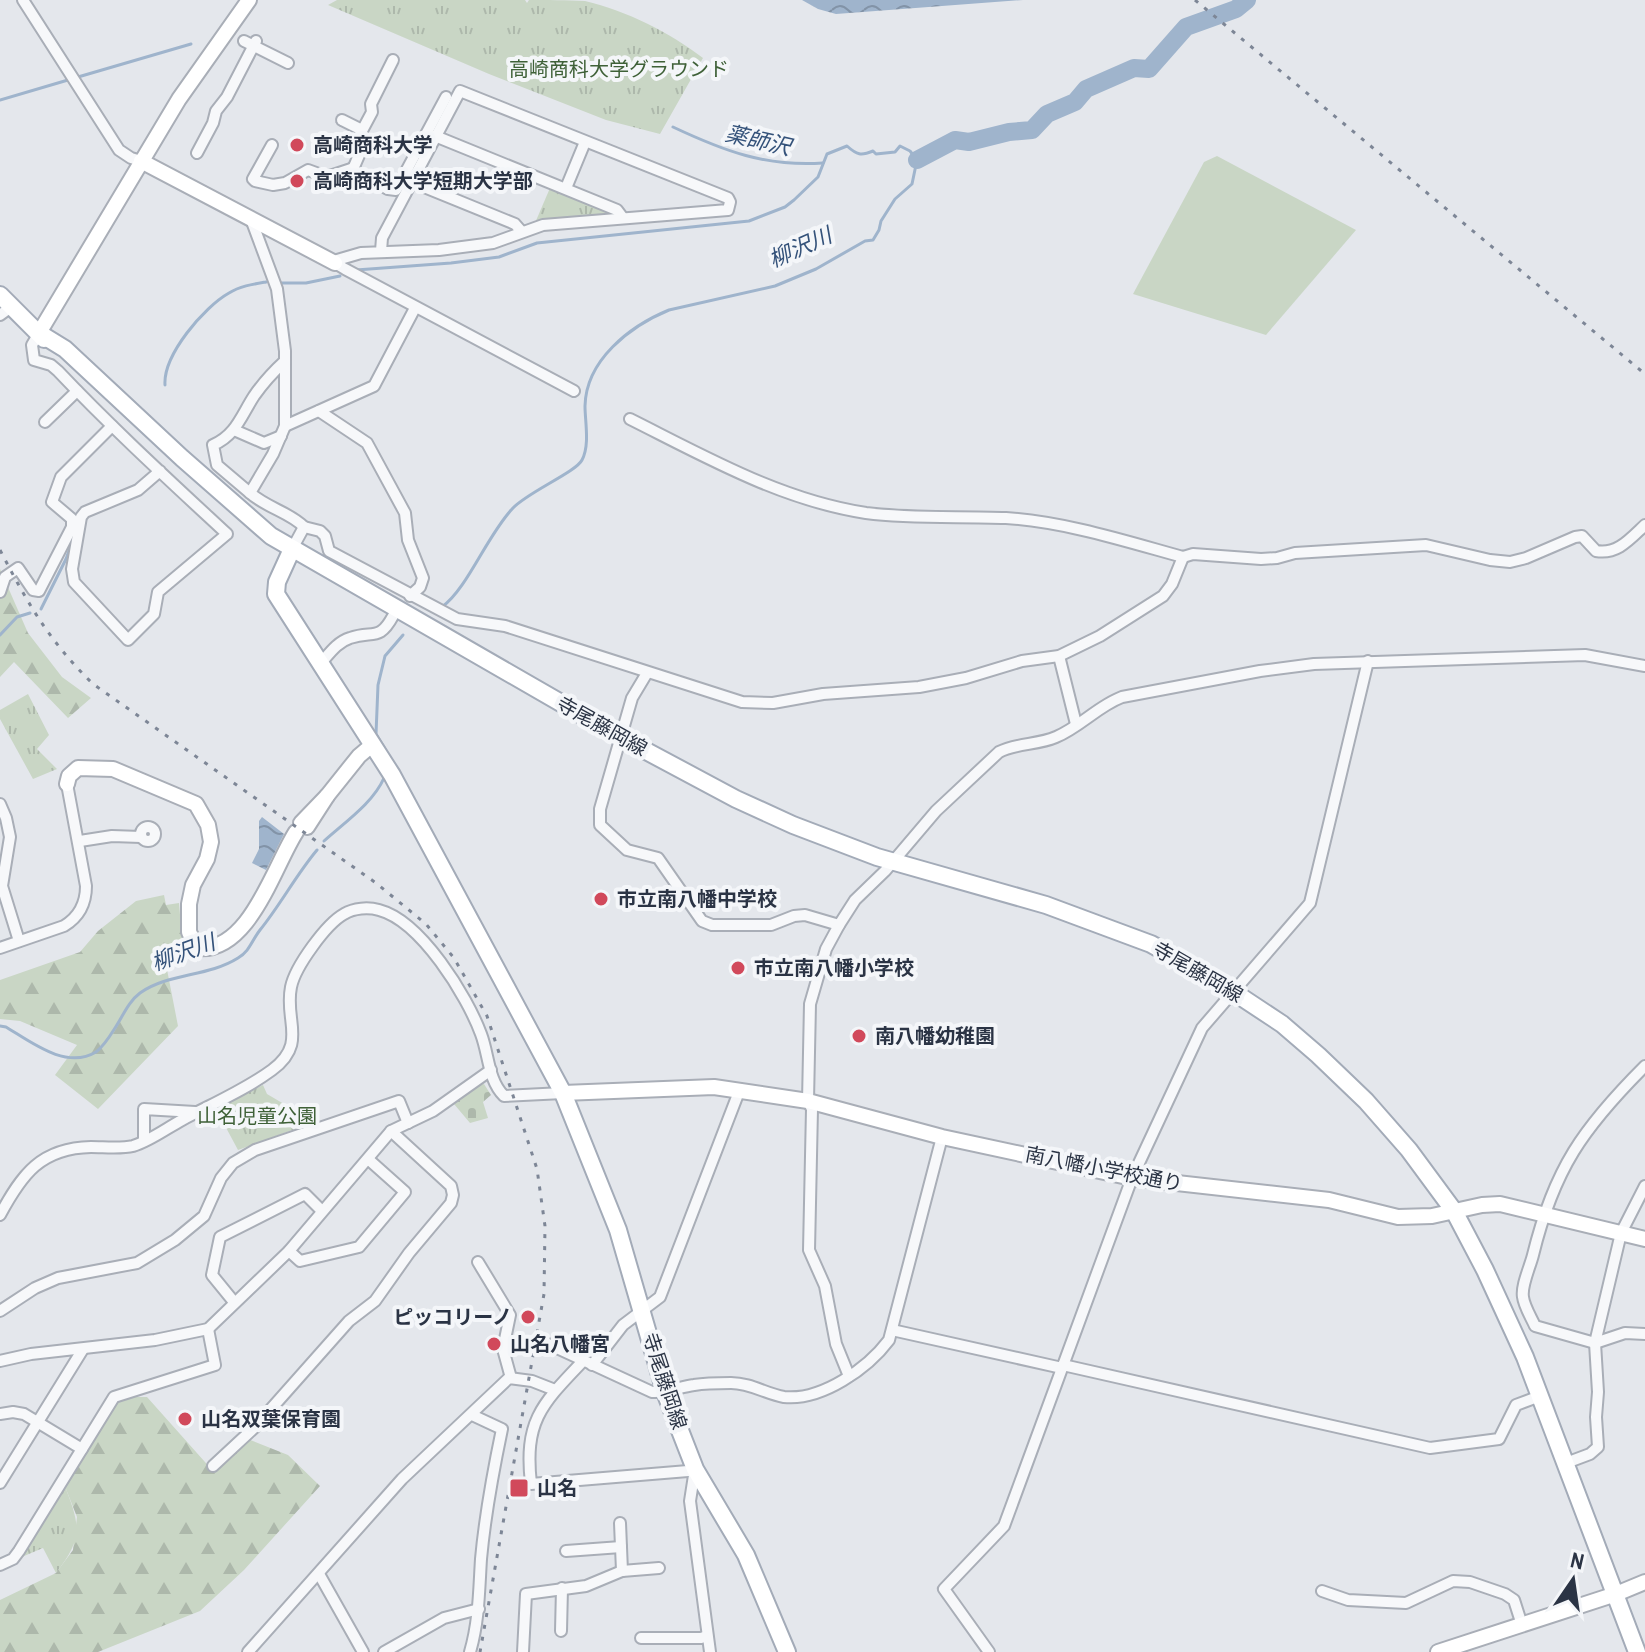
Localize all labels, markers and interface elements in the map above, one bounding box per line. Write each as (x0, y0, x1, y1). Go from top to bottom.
park label: 高崎商科大学グラウンド (509, 55, 729, 82)
water label: 薬師沢 (722, 118, 796, 163)
place label: 高崎商科大学 (313, 131, 433, 158)
marker: 高崎商科大学 (288, 136, 306, 154)
place label: 高崎商科大学短期大学部 (313, 167, 533, 194)
marker: 高崎商科大学短期大学部 (288, 172, 306, 190)
water label: 柳沢川 (764, 219, 838, 274)
street label: 寺尾藤岡線 (552, 690, 653, 762)
place label: 市立南八幡中学校 (617, 885, 777, 912)
marker: 市立南八幡中学校 (592, 890, 610, 908)
water label: 柳沢川 (147, 926, 221, 977)
street label: 寺尾藤岡線 (1148, 935, 1248, 1008)
place label: 市立南八幡小学校 (754, 954, 914, 981)
marker: 市立南八幡小学校 (729, 959, 747, 977)
place label: 南八幡幼稚園 (875, 1022, 995, 1049)
marker: 南八幡幼稚園 (850, 1027, 868, 1045)
park label: 山名児童公園 (197, 1102, 317, 1129)
street label: 南八幡小学校通り (1023, 1140, 1185, 1197)
place label: ピッコリーノ (393, 1303, 512, 1330)
marker: ピッコリーノ (519, 1308, 537, 1326)
street label: 寺尾藤岡線 (637, 1329, 694, 1433)
place label: 山名八幡宮 (510, 1330, 610, 1357)
marker: 山名八幡宮 (485, 1335, 503, 1353)
place label: 山名双葉保育園 (201, 1405, 341, 1432)
marker: 山名双葉保育園 (176, 1410, 194, 1428)
place label: 山名 (537, 1474, 577, 1501)
marker: 山名 (508, 1477, 530, 1499)
north arrow (1533, 1540, 1613, 1620)
text: N (1568, 1544, 1587, 1577)

